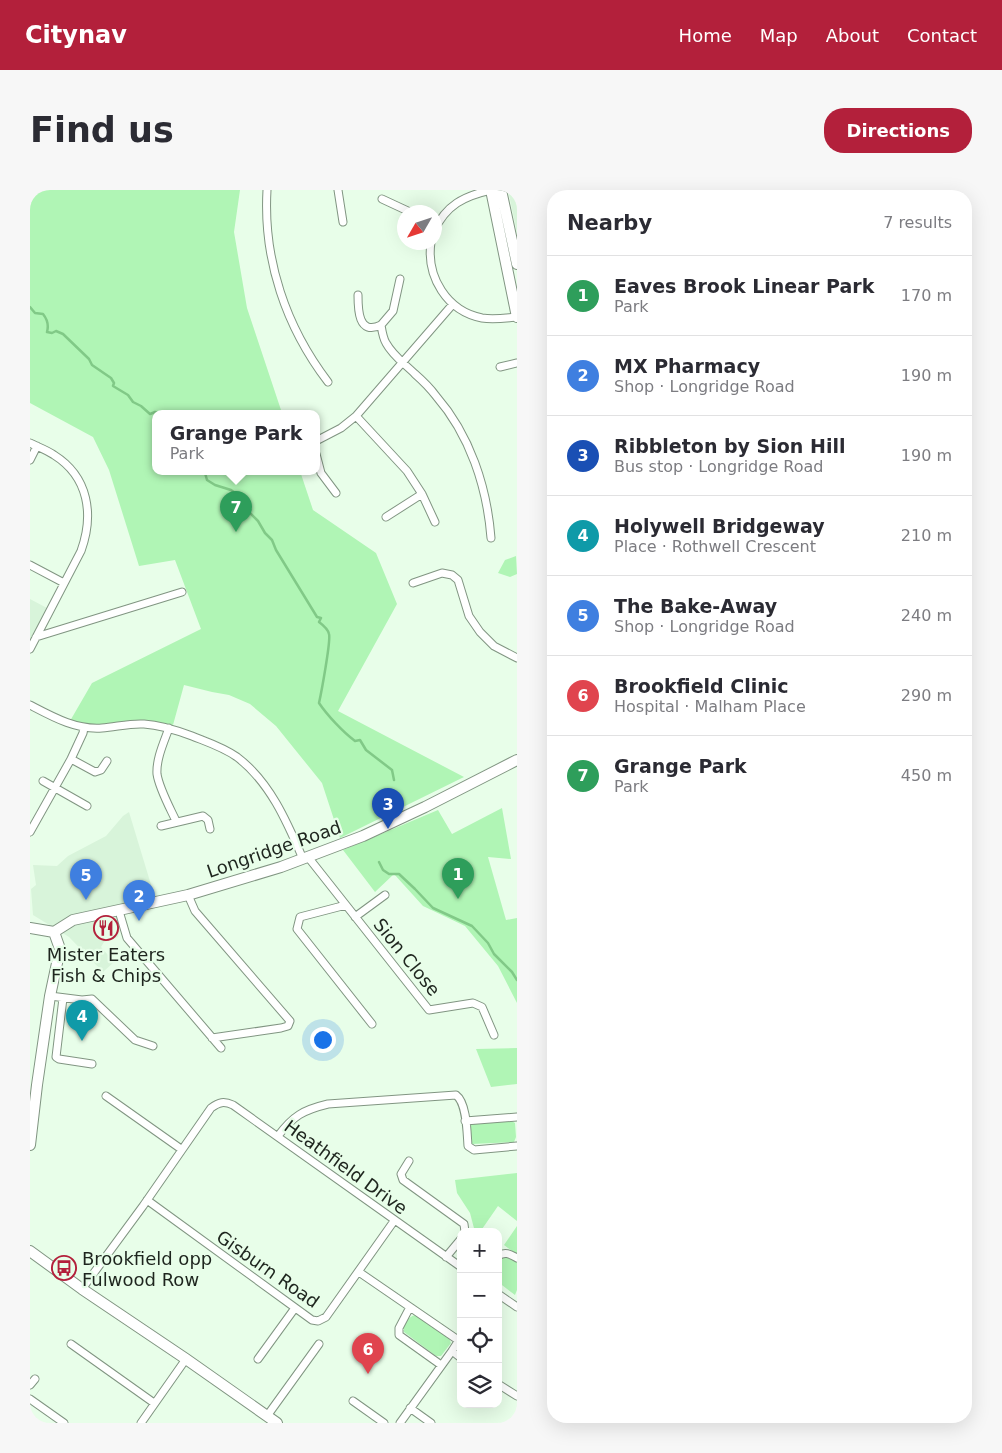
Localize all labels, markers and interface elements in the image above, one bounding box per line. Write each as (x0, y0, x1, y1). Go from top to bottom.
text: Citynav (25, 21, 127, 49)
text: Home (679, 25, 732, 46)
text: Map (760, 25, 798, 46)
text: About (826, 25, 879, 46)
text: Contact (907, 25, 977, 46)
button: Directions (824, 108, 972, 153)
text: Find us (30, 110, 174, 150)
north arrow (397, 205, 442, 250)
text: Nearby (567, 211, 652, 235)
text: 7 results (883, 213, 952, 232)
text: Eaves Brook Linear Park (614, 275, 874, 297)
text: 1 (577, 286, 589, 305)
text: 170 m (901, 286, 952, 305)
text: Park (614, 297, 649, 316)
text: MX Pharmacy (614, 355, 760, 377)
text: 2 (577, 366, 589, 385)
text: 190 m (901, 366, 952, 385)
text: Shop · Longridge Road (614, 377, 795, 396)
popup (152, 410, 320, 475)
text: Grange Park (170, 422, 302, 444)
text: Ribbleton by Sion Hill (614, 435, 845, 457)
text: Park (170, 444, 204, 463)
text: 3 (577, 446, 589, 465)
text: 190 m (901, 446, 952, 465)
text: Bus stop · Longridge Road (614, 457, 823, 476)
pin: 7 (220, 491, 252, 532)
text: Holywell Bridgeway (614, 515, 825, 537)
text: 4 (577, 526, 589, 545)
text: 210 m (901, 526, 952, 545)
text: Place · Rothwell Crescent (614, 537, 816, 556)
text: The Bake-Away (614, 595, 777, 617)
text: 5 (577, 606, 589, 625)
text: 240 m (901, 606, 952, 625)
text: Shop · Longridge Road (614, 617, 795, 636)
text: Brookfield Clinic (614, 675, 789, 697)
text: 6 (577, 686, 589, 705)
text: 290 m (901, 686, 952, 705)
text: Hospital · Malham Place (614, 697, 806, 716)
text: Grange Park (614, 755, 747, 777)
text: 7 (577, 766, 589, 785)
text: 450 m (901, 766, 952, 785)
text: Park (614, 777, 649, 796)
pin: 3 (372, 788, 404, 829)
street label: Longridge Road (204, 816, 344, 882)
pin: 1 (442, 858, 474, 899)
pin: 5 (70, 859, 102, 900)
pin: 2 (123, 880, 155, 921)
street label: Sion Close (369, 914, 445, 1000)
restaurant icon: Mister Eaters Fish & Chips (93, 915, 119, 941)
place label: Mister Eaters Fish & Chips (47, 944, 165, 986)
pin: 4 (66, 1000, 98, 1041)
your location (310, 1027, 336, 1053)
street label: Heathfield Drive (281, 1115, 411, 1219)
street label: Gisburn Road (213, 1226, 323, 1312)
map controls (457, 1228, 502, 1408)
button: + (457, 1228, 502, 1273)
place label: Brookfield opp Fulwood Row (82, 1248, 212, 1290)
bus stop icon: Brookfield opp Fulwood Row (51, 1255, 77, 1281)
button: − (457, 1273, 502, 1318)
button: locate (457, 1318, 502, 1363)
pin: 6 (352, 1333, 384, 1374)
button: layers (457, 1363, 502, 1408)

